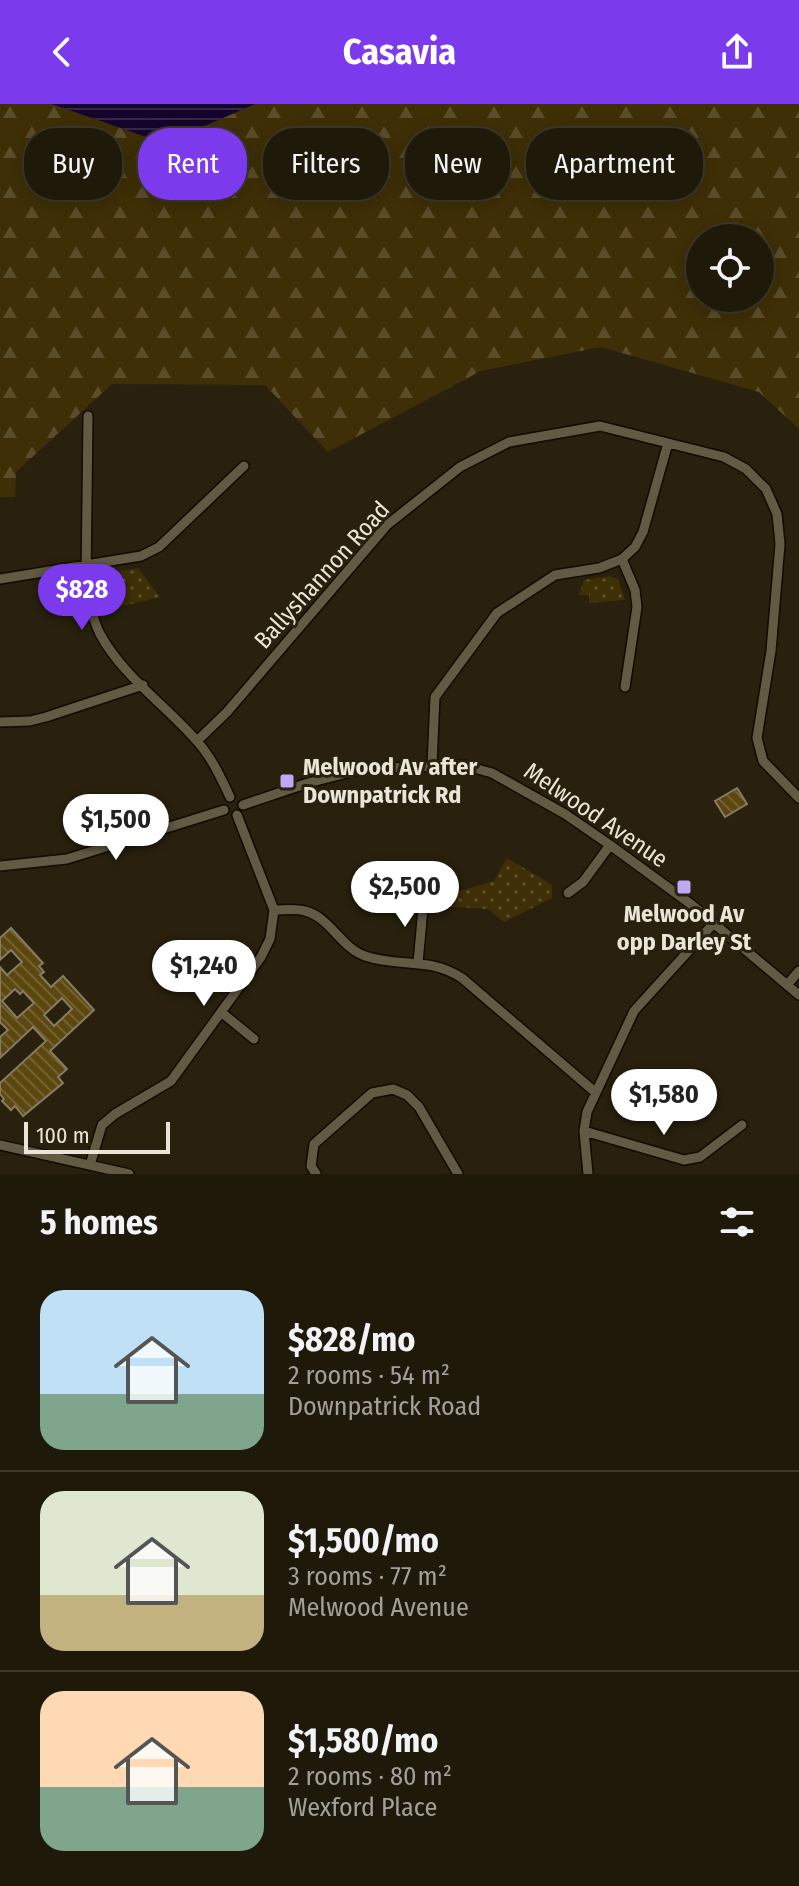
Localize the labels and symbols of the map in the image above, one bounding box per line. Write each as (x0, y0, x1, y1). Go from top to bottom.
street label: Ballyshannon Road (249, 496, 395, 654)
pin: $828 (35, 564, 129, 632)
place label: Melwood Av after Downpatrick Rd (303, 753, 478, 809)
street label: Melwood Avenue (519, 757, 673, 873)
marker: Melwood Av after Downpatrick Rd (278, 772, 296, 790)
pin: $1,500 (51, 794, 181, 862)
pin: $2,500 (340, 861, 470, 929)
marker: Melwood Av opp Darley St (675, 878, 693, 896)
place label: Melwood Av opp Darley St (617, 900, 752, 956)
pin: $1,240 (139, 940, 269, 1008)
pin: $1,580 (599, 1069, 729, 1137)
scale bar (24, 1118, 170, 1154)

